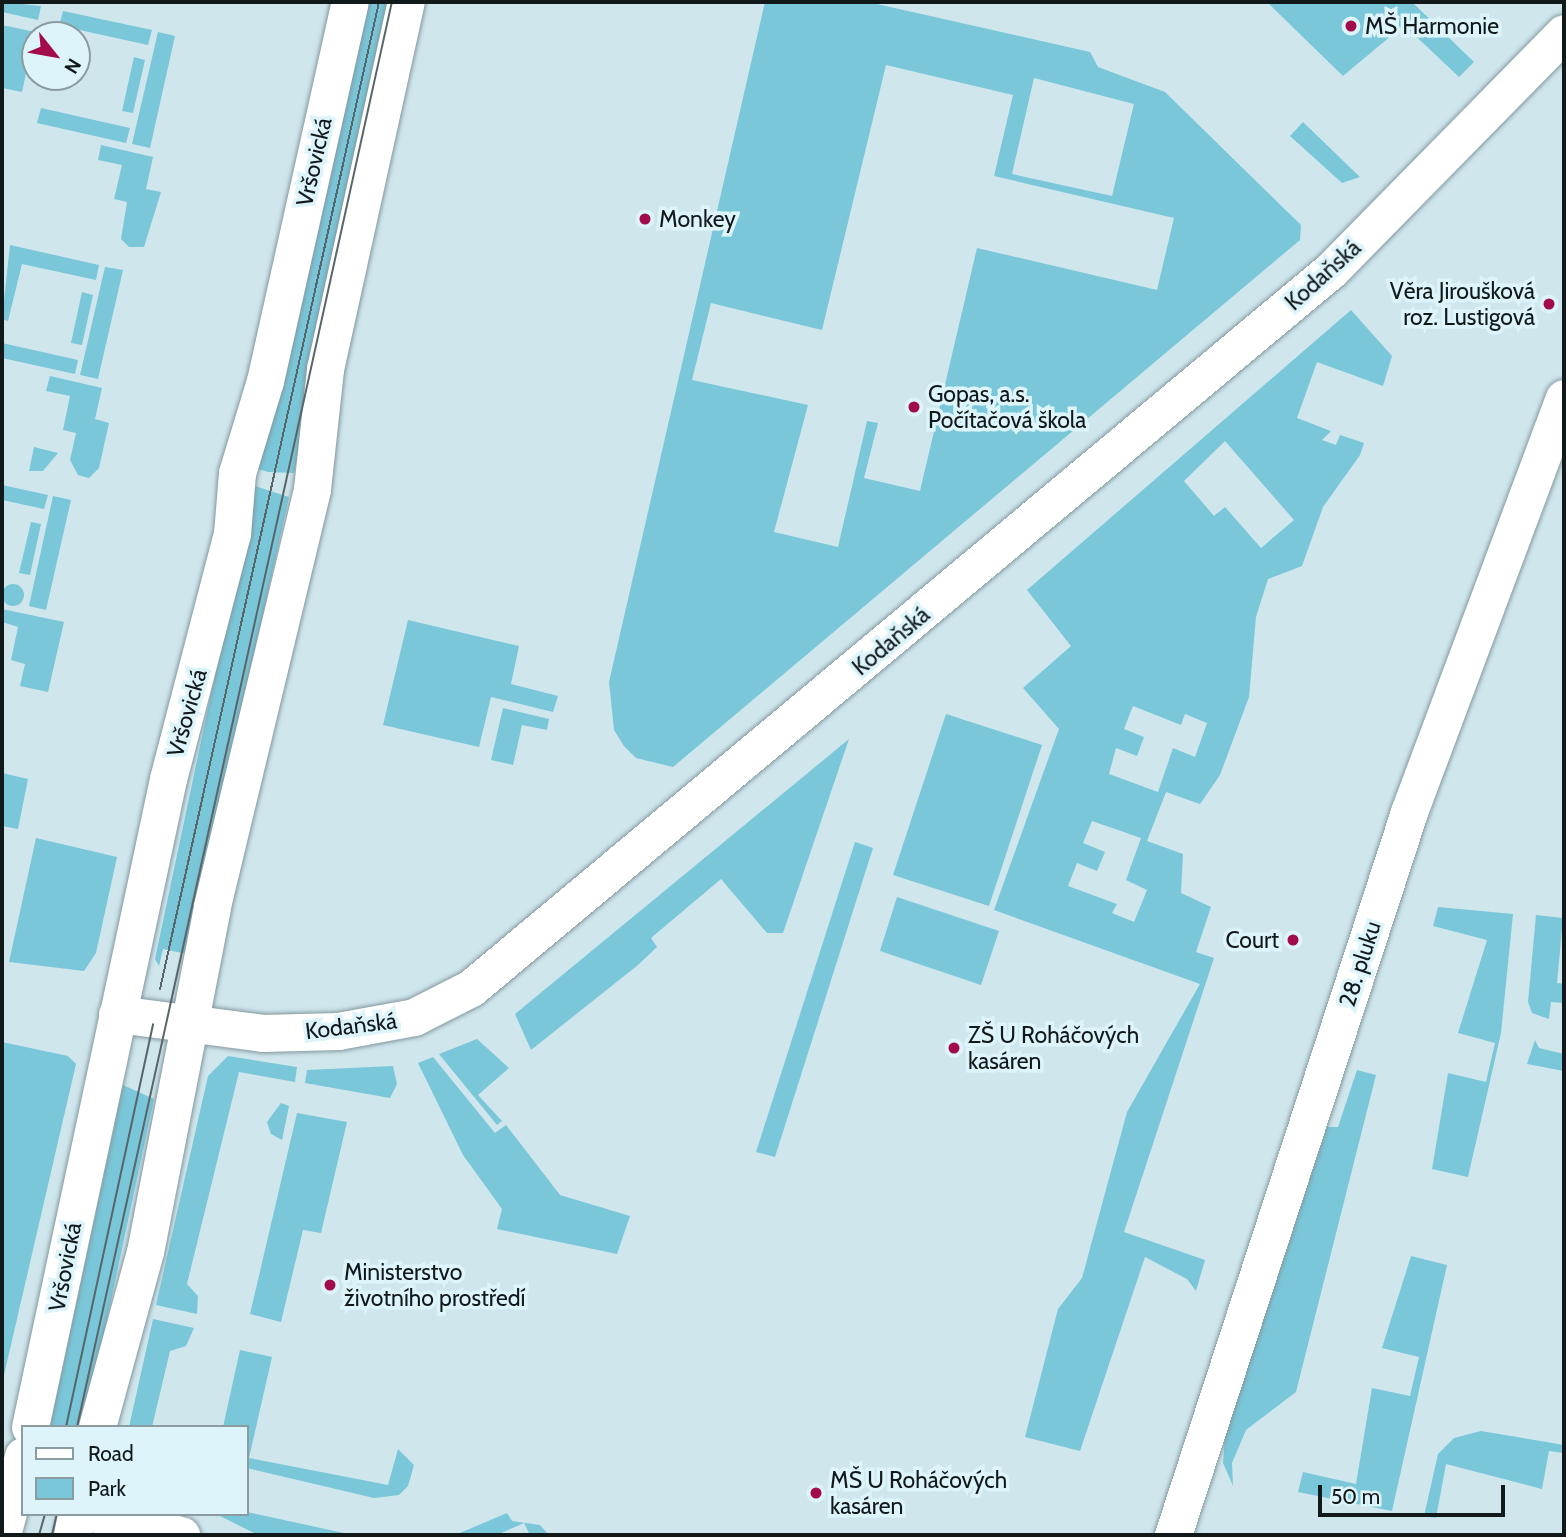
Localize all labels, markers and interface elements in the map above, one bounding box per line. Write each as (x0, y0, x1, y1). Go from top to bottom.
place label: MŠ Harmonie (1365, 12, 1499, 40)
marker: MŠ Harmonie (1343, 18, 1359, 34)
north arrow (21, 21, 91, 91)
text: N (59, 54, 86, 78)
street label: Vršovická (290, 115, 338, 209)
place label: Monkey (659, 205, 736, 233)
marker: Monkey (637, 211, 653, 227)
street label: Kodaňská (1279, 234, 1367, 316)
place label: Věra Jiroušková roz. Lustigová (1390, 277, 1535, 331)
marker: Věra Jiroušková roz. Lustigová (1541, 296, 1557, 312)
place label: Gopas, a.s. Počítačová škola (928, 380, 1086, 434)
marker: Gopas, a.s. Počítačová škola (906, 399, 922, 415)
street label: Kodaňská (847, 601, 935, 681)
street label: Vršovická (161, 666, 213, 760)
street label: 28. pluku (1333, 918, 1387, 1010)
place label: Court (1225, 926, 1279, 954)
marker: Court (1285, 932, 1301, 948)
street label: Kodaňská (304, 1007, 398, 1045)
place label: ZŠ U Roháčových kasáren (968, 1021, 1139, 1075)
marker: ZŠ U Roháčových kasáren (946, 1040, 962, 1056)
street label: Vršovická (43, 1220, 87, 1314)
place label: Ministerstvo životního prostředí (344, 1258, 525, 1312)
marker: Ministerstvo životního prostředí (322, 1277, 338, 1293)
legend (21, 1425, 248, 1516)
text: Road (88, 1441, 134, 1466)
place label: MŠ U Roháčových kasáren (830, 1466, 1007, 1520)
scale bar (1321, 1470, 1508, 1514)
text: Park (88, 1476, 126, 1501)
text: 50 m (1331, 1484, 1380, 1509)
marker: MŠ U Roháčových kasáren (808, 1485, 824, 1501)

